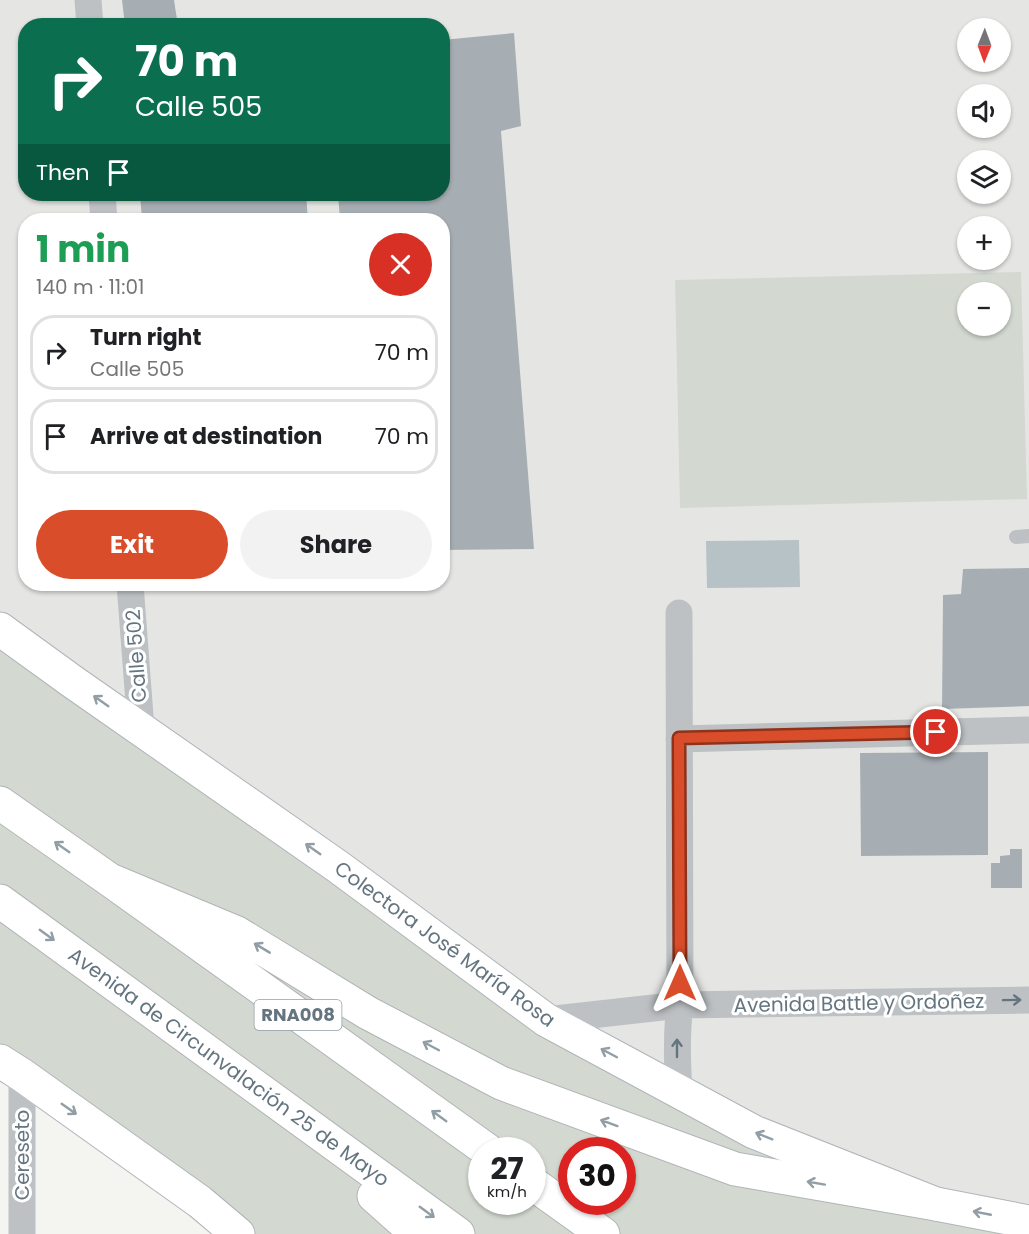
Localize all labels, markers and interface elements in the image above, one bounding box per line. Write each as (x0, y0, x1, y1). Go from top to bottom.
north arrow (957, 18, 1011, 72)
map controls (957, 18, 1011, 336)
text: 70 m (135, 32, 238, 91)
icon: right (36, 42, 114, 120)
button: sound (957, 84, 1011, 138)
text: Calle 505 (135, 88, 262, 125)
button: layers (957, 150, 1011, 204)
icon: arrive (102, 156, 135, 189)
text: Then (36, 157, 90, 188)
button: + (957, 216, 1011, 270)
text: 1 min (36, 224, 130, 275)
button: close (369, 233, 432, 296)
text: 140 m · 11:01 (36, 273, 144, 301)
button: − (957, 282, 1011, 336)
text: Turn right (90, 322, 201, 353)
icon: right (39, 336, 72, 369)
text: 70 m (375, 337, 429, 368)
text: Calle 505 (90, 355, 184, 383)
icon: arrive (39, 420, 72, 453)
text: Arrive at destination (90, 421, 322, 452)
text: 70 m (375, 421, 429, 452)
button: Exit (36, 510, 228, 579)
button: Share (240, 510, 432, 579)
street label: Calle 502 (119, 609, 153, 703)
one-way arrow (93, 695, 110, 707)
pin (910, 706, 961, 757)
icon: arrive (919, 715, 952, 748)
one-way arrow (55, 841, 71, 853)
one-way arrow (305, 843, 321, 855)
street label: Colectora José María Rosa (329, 854, 561, 1034)
one-way arrow (39, 929, 55, 941)
street label: Avenida de Circunvalación 25 de Mayo (63, 941, 395, 1193)
one-way arrow (254, 942, 271, 954)
position arrow (648, 951, 712, 1015)
street label: Avenida Battle y Ordoñez (733, 987, 985, 1019)
one-way arrow (1001, 994, 1021, 1006)
road number: RNA008 (254, 1000, 342, 1030)
one-way arrow (671, 1039, 683, 1059)
one-way arrow (422, 1040, 440, 1051)
one-way arrow (601, 1047, 619, 1059)
one-way arrow (61, 1103, 77, 1115)
street label: Cereseto (8, 1110, 36, 1200)
one-way arrow (432, 1110, 448, 1122)
one-way arrow (601, 1117, 619, 1128)
one-way arrow (755, 1130, 774, 1141)
speed limit sign: 30 (558, 1137, 636, 1215)
text: 27 (490, 1147, 524, 1190)
one-way arrow (807, 1177, 826, 1188)
text: km/h (487, 1181, 527, 1202)
one-way arrow (418, 1205, 434, 1218)
one-way arrow (973, 1207, 993, 1218)

